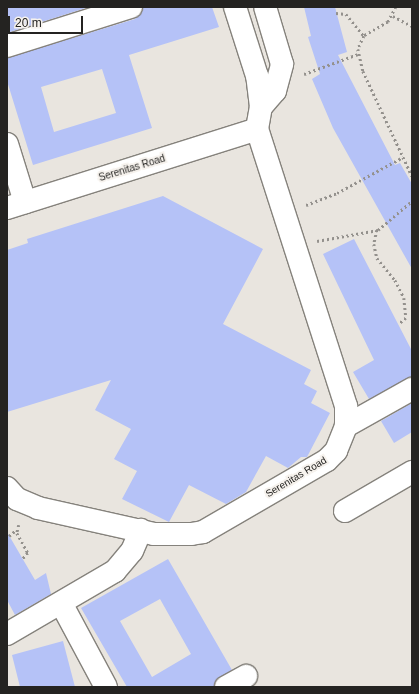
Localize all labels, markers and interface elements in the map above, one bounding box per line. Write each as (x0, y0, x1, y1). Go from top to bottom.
scale bar (10, 8, 85, 34)
text: 20 m (15, 16, 42, 30)
street label: Serenitas Road (97, 152, 167, 184)
street label: Serenitas Road (263, 454, 329, 500)

